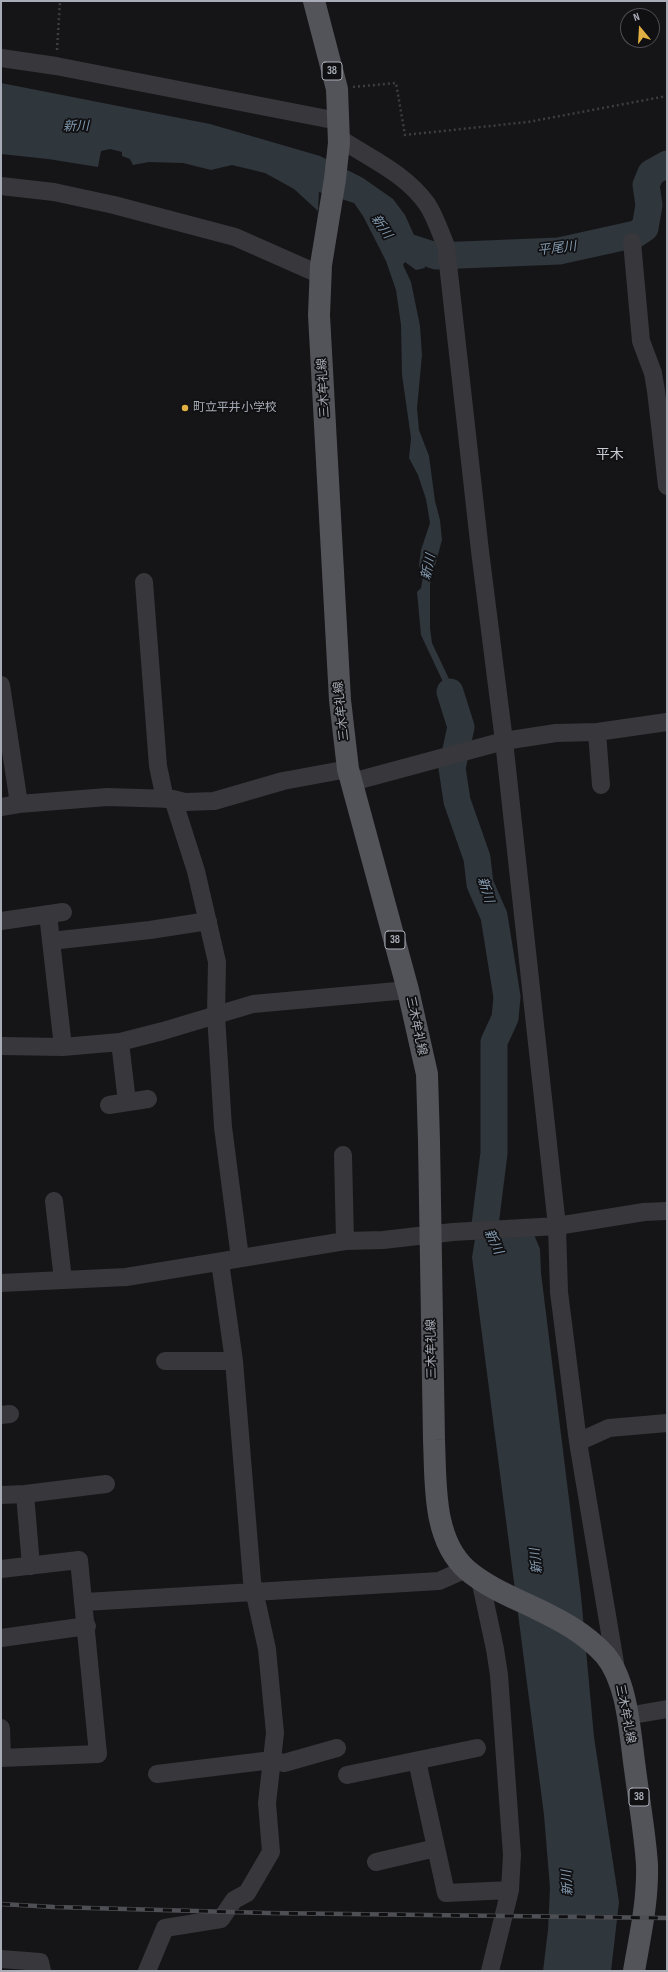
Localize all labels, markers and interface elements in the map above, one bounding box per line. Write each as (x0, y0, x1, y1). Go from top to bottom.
north arrow (620, 8, 660, 48)
text: N (632, 10, 641, 24)
road number: 38 (322, 62, 342, 80)
water label: 新川 (63, 119, 89, 135)
water label: 新川 (367, 212, 395, 242)
water label: 平尾川 (537, 239, 577, 259)
street label: 三木牟礼線 (315, 358, 333, 418)
place label: 町立平井小学校 (193, 401, 277, 415)
marker: 町立平井小学校 (180, 403, 190, 413)
district label: 平木 (596, 447, 624, 463)
water label: 新川 (419, 553, 439, 581)
street label: 三木牟礼線 (332, 680, 352, 742)
water label: 新川 (474, 875, 496, 905)
road number: 38 (385, 931, 405, 949)
street label: 三木牟礼線 (403, 995, 429, 1057)
water label: 新川 (480, 1227, 506, 1257)
street label: 三木牟礼線 (424, 1319, 440, 1379)
water label: 新川 (528, 1547, 546, 1575)
street label: 三木牟礼線 (612, 1683, 638, 1745)
road number: 38 (629, 1788, 649, 1806)
water label: 新川 (560, 1870, 576, 1896)

